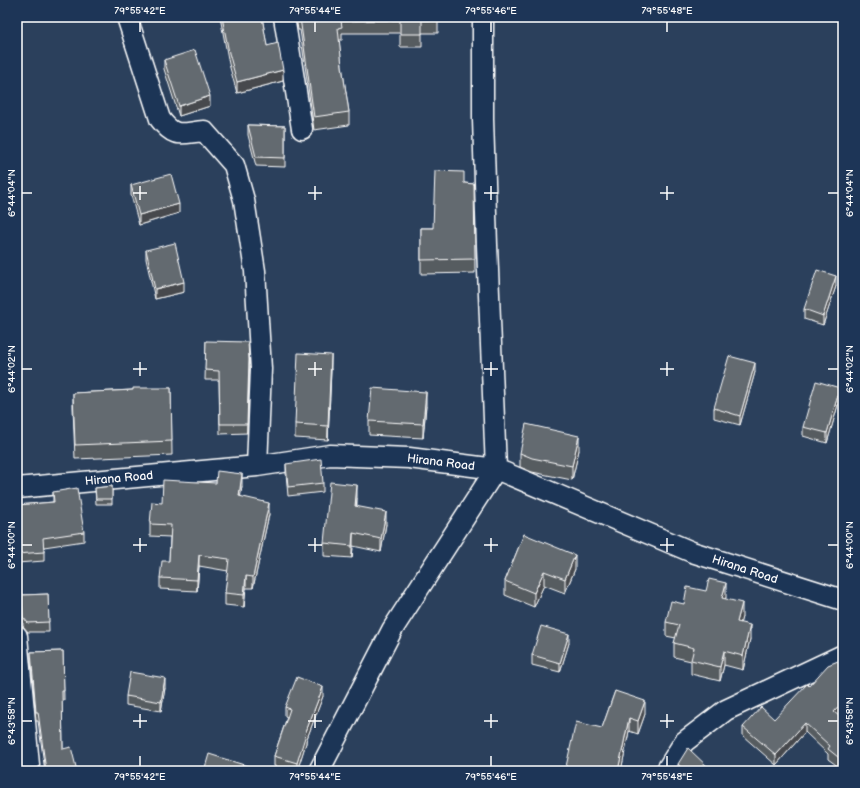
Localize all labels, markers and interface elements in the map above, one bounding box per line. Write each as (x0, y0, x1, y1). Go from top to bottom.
text: 79°55'42"E (114, 5, 166, 17)
text: 79°55'44"E (289, 5, 341, 17)
text: 79°55'46"E (465, 5, 517, 17)
text: 79°55'48"E (641, 5, 693, 17)
text: 6°44'04"N (6, 169, 18, 217)
text: 6°44'04"N (844, 169, 856, 217)
text: 6°44'02"N (6, 345, 18, 393)
text: 6°44'02"N (844, 345, 856, 393)
street label: Hirana Road (406, 451, 476, 474)
street label: Hirana Road (84, 468, 154, 489)
text: 6°44'00"N (6, 521, 18, 569)
text: 6°44'00"N (844, 521, 856, 569)
street label: Hirana Road (710, 552, 780, 587)
text: 6°43'58"N (6, 697, 18, 745)
text: 6°43'58"N (844, 697, 856, 745)
text: 79°55'42"E (114, 771, 166, 783)
text: 79°55'44"E (289, 771, 341, 783)
text: 79°55'46"E (465, 771, 517, 783)
text: 79°55'48"E (641, 771, 693, 783)

